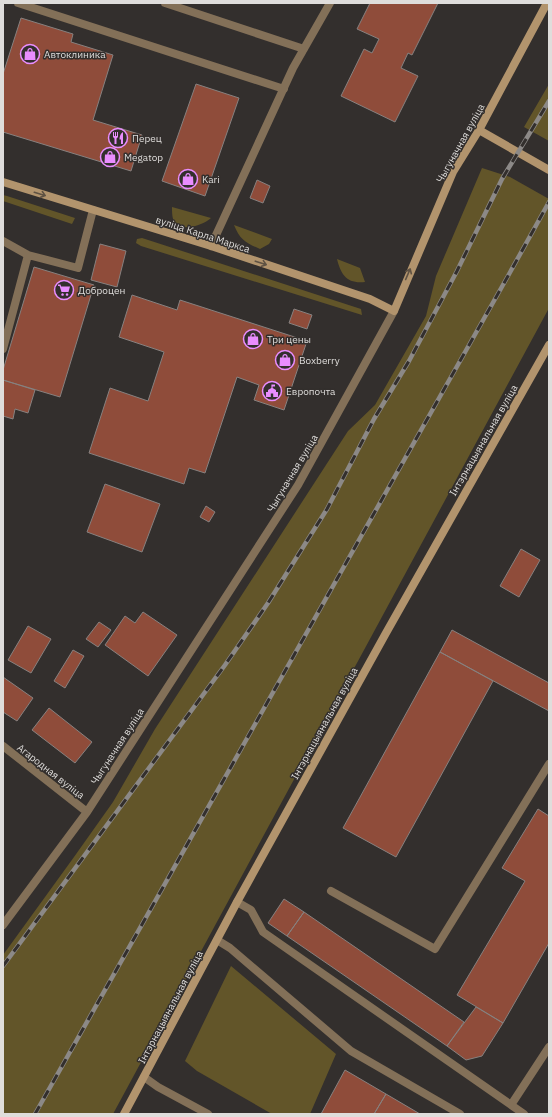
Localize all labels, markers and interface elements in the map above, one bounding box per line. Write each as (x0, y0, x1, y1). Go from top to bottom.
shop icon: Автоклиника (19, 43, 41, 65)
place label: Автоклиника (44, 48, 106, 61)
street label: Чыгуначная вуліца (433, 101, 488, 185)
restaurant icon: Перец (107, 127, 129, 149)
place label: Перец (132, 132, 162, 145)
shop icon: Megatop (99, 146, 121, 168)
place label: Megatop (124, 151, 163, 164)
shop icon: Kari (177, 168, 199, 190)
place label: Kari (202, 173, 220, 186)
one-way arrow (34, 191, 47, 198)
street label: вуліца Карла Маркса (154, 213, 252, 256)
one-way arrow (255, 260, 268, 267)
one-way arrow (405, 269, 413, 281)
supermarket icon: Доброцен (53, 279, 75, 301)
place label: Доброцен (78, 284, 125, 297)
shop icon: Три цены (242, 328, 264, 350)
place label: Три цены (267, 333, 311, 346)
shop icon: Boxberry (274, 349, 296, 371)
place label: Boxberry (299, 354, 340, 367)
public building icon: Европочта (261, 380, 283, 402)
street label: Інтэрнацыянальная вуліца (446, 382, 521, 498)
place label: Европочта (286, 385, 336, 398)
street label: Чыгуначная вуліца (264, 431, 321, 514)
street label: Інтэрнацыянальная вуліца (288, 664, 361, 782)
street label: Чыгуначная вуліца (88, 705, 147, 787)
street label: Агародная вуліца (14, 741, 88, 802)
street label: Інтэрнацыянальная вуліца (135, 948, 206, 1066)

